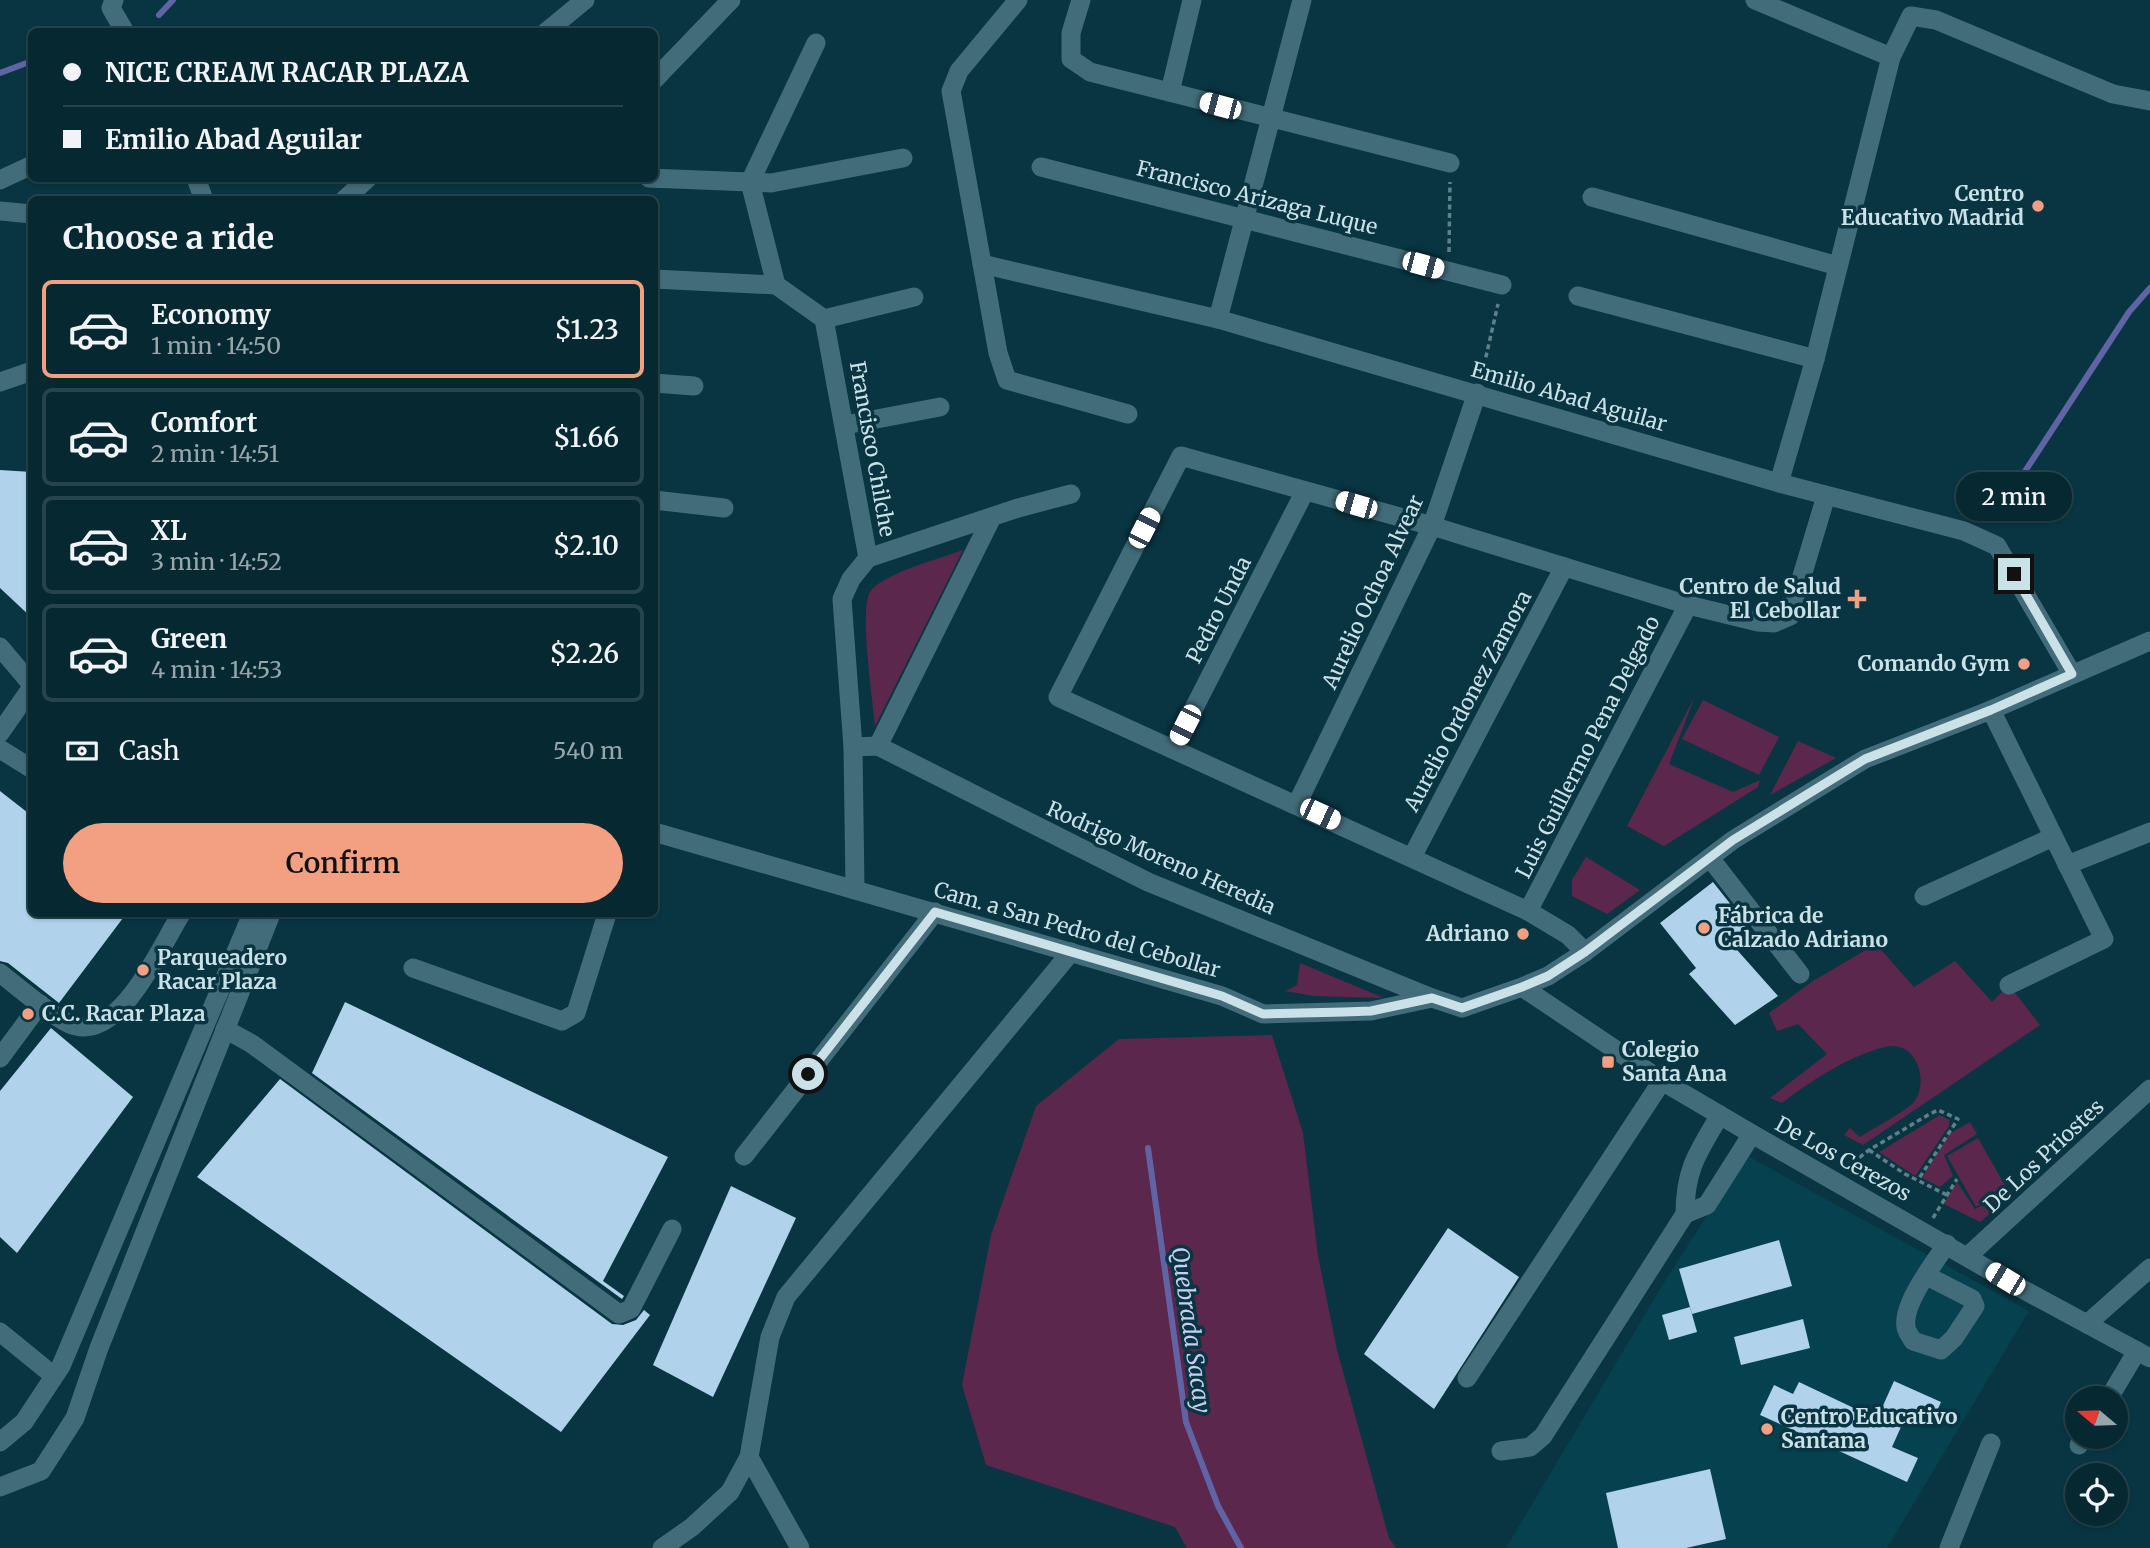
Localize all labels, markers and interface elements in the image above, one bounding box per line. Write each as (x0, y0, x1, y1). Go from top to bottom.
text: NICE CREAM RACAR PLAZA (105, 56, 469, 89)
car (1197, 90, 1244, 122)
text: Emilio Abad Aguilar (105, 123, 362, 156)
street label: Francisco Arizaga Luque (1134, 154, 1380, 241)
place label: Centro Educativo Madrid (1841, 180, 2024, 231)
marker: Centro Educativo Madrid (2030, 198, 2046, 214)
text: Choose a ride (63, 218, 274, 258)
car (1400, 249, 1447, 281)
icon: car (67, 298, 130, 361)
text: Economy (151, 298, 271, 331)
text: $1.23 (555, 313, 619, 346)
text: 1 min · 14:50 (151, 331, 281, 360)
street label: Emilio Abad Aguilar (1468, 356, 1670, 437)
street label: Francisco Chilche (844, 359, 901, 539)
icon: car (67, 406, 130, 469)
text: Comfort (151, 406, 257, 439)
text: $1.66 (553, 421, 619, 454)
text: 2 min · 14:51 (151, 439, 279, 468)
callout: 2 min (1956, 472, 2072, 522)
text: 2 min (1982, 482, 2046, 511)
car (1333, 489, 1380, 521)
street label: Aurelio Ochoa Alvear (1315, 490, 1429, 694)
car (1126, 505, 1163, 551)
icon: car (67, 514, 130, 577)
text: XL (151, 514, 187, 547)
text: $2.10 (553, 529, 619, 562)
text: 3 min · 14:52 (151, 547, 282, 576)
street label: Pedro Unda (1180, 552, 1257, 668)
route end (1998, 558, 2030, 590)
place label: Centro de Salud El Cebollar (1680, 573, 1841, 624)
street label: Aurelio Ordonez Zamora (1397, 586, 1537, 817)
marker: Centro de Salud El Cebollar (1847, 589, 1867, 609)
street label: Luis Guillermo Pena Delgado (1509, 611, 1666, 883)
icon: car (67, 622, 130, 685)
text: Green (151, 622, 227, 655)
text: $2.26 (549, 637, 619, 670)
place label: Comando Gym (1858, 650, 2010, 677)
text: 4 min · 14:53 (151, 655, 282, 684)
marker: Comando Gym (2016, 656, 2032, 672)
car (1167, 702, 1204, 748)
icon: cash (63, 732, 101, 770)
text: Cash (119, 734, 180, 767)
text: 540 m (553, 736, 623, 765)
street label: Rodrigo Moreno Heredia (1042, 795, 1280, 920)
car (1297, 796, 1344, 832)
button: Confirm (63, 823, 623, 903)
street label: Cam. a San Pedro del Cebollar (931, 876, 1224, 983)
place label: Fábrica de Calzado Adriano (1718, 902, 1888, 953)
place label: Adriano (1425, 920, 1509, 947)
marker: Fábrica de Calzado Adriano (1696, 920, 1712, 936)
marker: Adriano (1515, 926, 1531, 942)
place label: Parqueadero Racar Plaza (157, 944, 287, 995)
marker: Parqueadero Racar Plaza (135, 962, 151, 978)
place label: C.C. Racar Plaza (42, 1000, 206, 1027)
marker: C.C. Racar Plaza (20, 1006, 36, 1022)
place label: Colegio Santa Ana (1622, 1036, 1727, 1087)
marker: Colegio Santa Ana (1600, 1054, 1616, 1070)
route start (792, 1058, 824, 1090)
street label: De Los Priostes (1978, 1093, 2109, 1218)
street label: De Los Cerezos (1771, 1110, 1916, 1207)
water label: Quebrada Sacay (1165, 1245, 1218, 1415)
car (1982, 1259, 2029, 1299)
north arrow (2065, 1386, 2128, 1449)
map controls (2065, 1386, 2128, 1526)
place label: Centro Educativo Santana (1781, 1403, 1958, 1454)
marker: Centro Educativo Santana (1759, 1421, 1775, 1437)
button: locate (2065, 1463, 2128, 1526)

